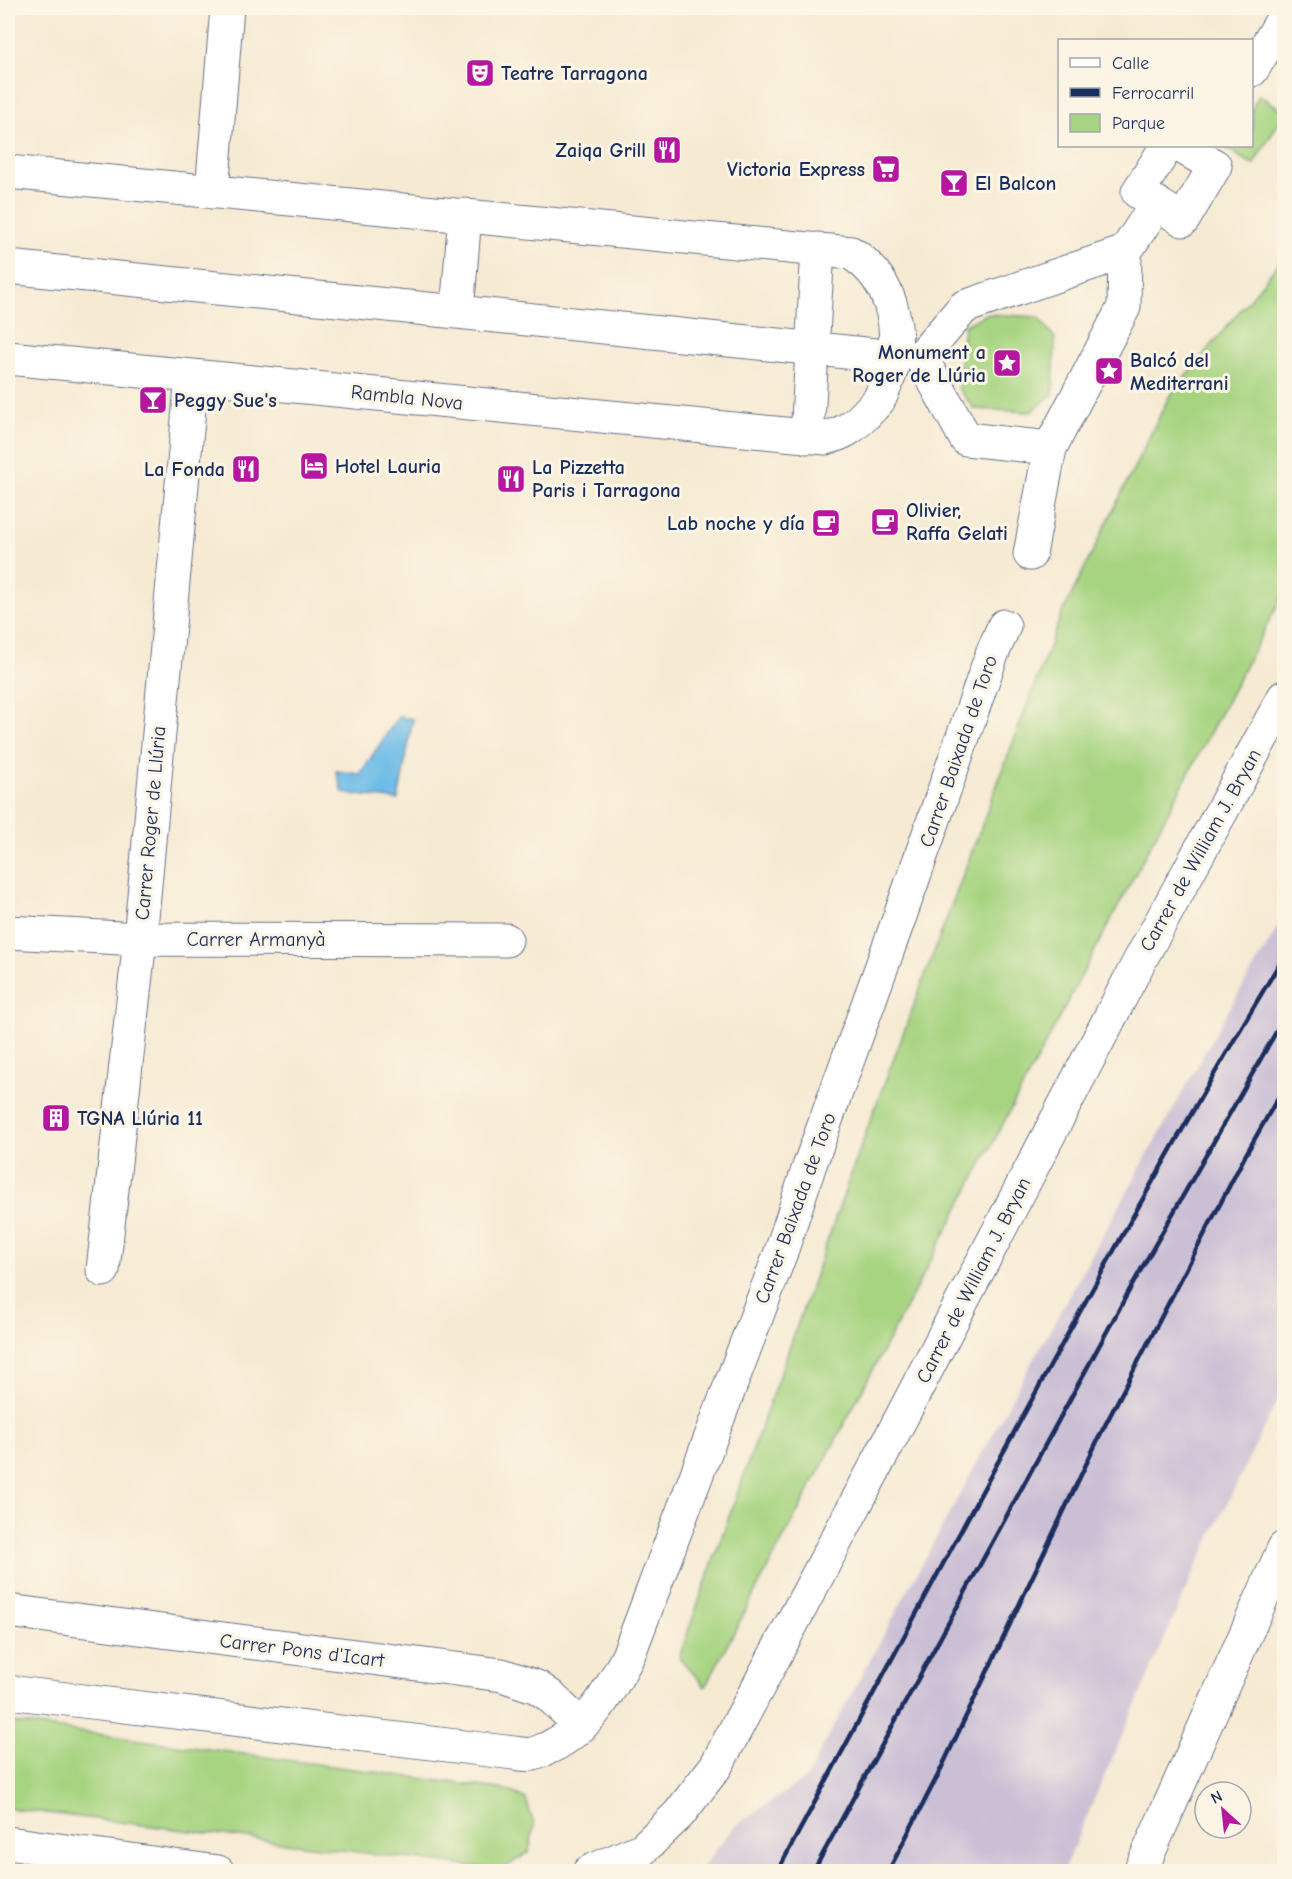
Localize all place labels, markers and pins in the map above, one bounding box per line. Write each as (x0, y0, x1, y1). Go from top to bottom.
theatre icon: Teatre Tarragona (464, 57, 496, 89)
place label: Teatre Tarragona (501, 62, 648, 85)
restaurant icon: Zaiqa Grill (651, 134, 683, 166)
place label: Zaiqa Grill (556, 139, 646, 162)
supermarket icon: Victoria Express (870, 153, 902, 185)
place label: Victoria Express (727, 158, 865, 181)
bar icon: El Balcon (938, 167, 970, 199)
place label: El Balcon (975, 172, 1056, 195)
place label: Monument a Roger de Llúria (852, 341, 986, 387)
place icon: Monument a Roger de Llúria (991, 347, 1023, 379)
place label: Balcó del Mediterrani (1130, 349, 1229, 395)
place icon: Balcó del Mediterrani (1093, 355, 1125, 387)
bar icon: Peggy Sue's (137, 384, 169, 416)
place label: Peggy Sue's (174, 389, 277, 412)
hotel icon: Hotel Lauria (298, 450, 330, 482)
restaurant icon: La Fonda (230, 453, 262, 485)
place label: Hotel Lauria (335, 455, 441, 478)
place label: La Pizzetta Paris i Tarragona (532, 456, 681, 502)
place label: La Fonda (144, 458, 225, 481)
restaurant icon: La Pizzetta Paris i Tarragona (495, 463, 527, 495)
place label: Olivier, Raffa Gelati (906, 499, 1008, 545)
cafe icon: Olivier, Raffa Gelati (869, 506, 901, 538)
cafe icon: Lab noche y día (810, 507, 842, 539)
place label: Lab noche y día (667, 512, 805, 535)
building icon: TGNA Llúria 11 (40, 1102, 72, 1134)
place label: TGNA Llúria 11 (77, 1107, 203, 1130)

